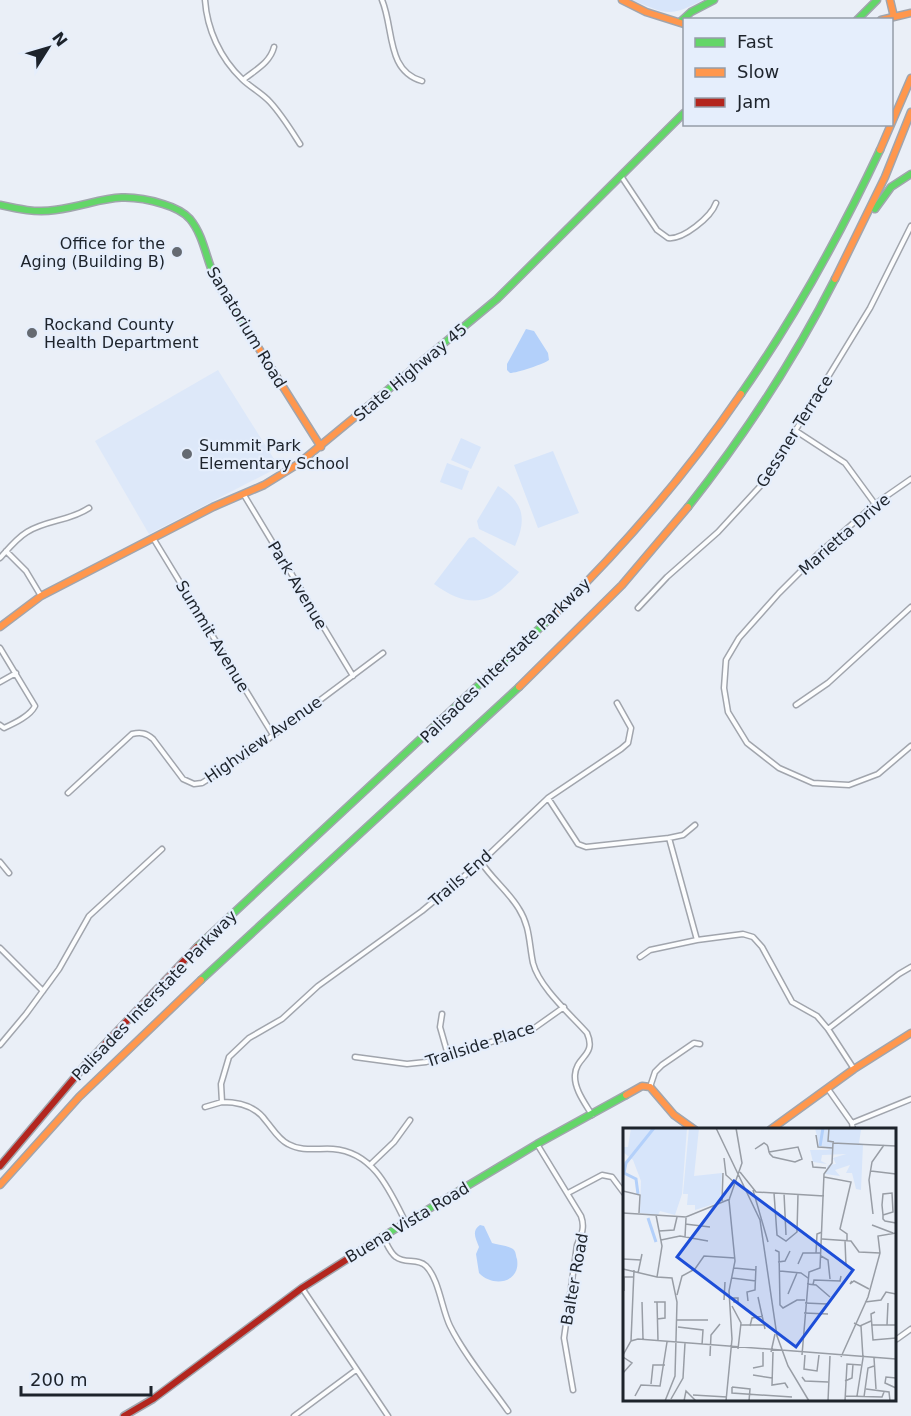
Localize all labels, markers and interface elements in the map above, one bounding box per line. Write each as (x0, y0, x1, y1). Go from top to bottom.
north arrow (18, 18, 78, 78)
legend (683, 18, 893, 126)
text: N (48, 28, 71, 50)
text: Fast (737, 31, 773, 52)
text: Slow (737, 61, 779, 82)
text: Jam (736, 91, 771, 112)
place label: Office for the Aging (Building B) (21, 234, 165, 271)
marker: Office for the Aging (Building B) (170, 245, 184, 259)
street label: Sanatorium Road (203, 263, 290, 391)
place label: Rockand County Health Department (44, 315, 198, 352)
street label: State Highway 45 (350, 319, 471, 425)
marker: Rockand County Health Department (25, 326, 39, 340)
street label: Gessner Terrace (752, 372, 837, 491)
place label: Summit Park Elementary School (199, 436, 349, 473)
marker: Summit Park Elementary School (180, 447, 194, 461)
street label: Marietta Drive (795, 490, 894, 579)
street label: Park Avenue (264, 538, 331, 633)
street label: Palisades Interstate Parkway (416, 574, 594, 747)
street label: Summit Avenue (172, 577, 253, 695)
street label: Highview Avenue (201, 692, 325, 787)
street label: Trails End (424, 846, 495, 911)
street label: Palisades Interstate Parkway (68, 906, 241, 1084)
street label: Trailside Place (422, 1018, 537, 1071)
inset map (623, 1128, 896, 1401)
street label: Buena Vista Road (342, 1178, 472, 1267)
street label: Balter Road (557, 1232, 592, 1327)
scale bar (21, 1359, 152, 1397)
text: 200 m (30, 1369, 88, 1390)

